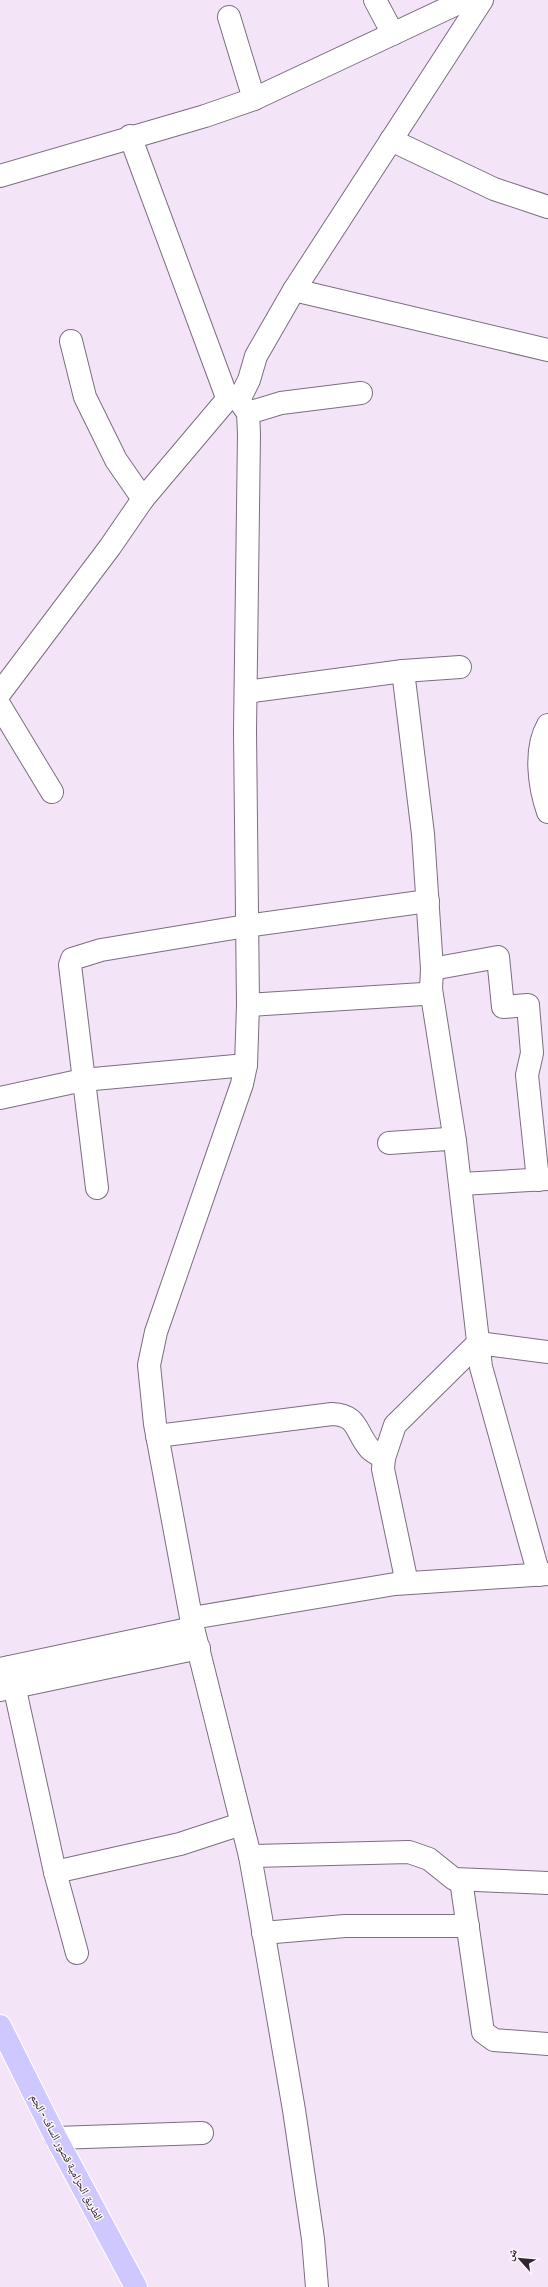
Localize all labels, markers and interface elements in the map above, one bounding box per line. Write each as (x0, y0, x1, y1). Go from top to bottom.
street label: الطريق الحزامية قصور الساف - الجم (27, 2091, 106, 2223)
north arrow (500, 2239, 540, 2279)
text: ش (502, 2246, 521, 2263)

